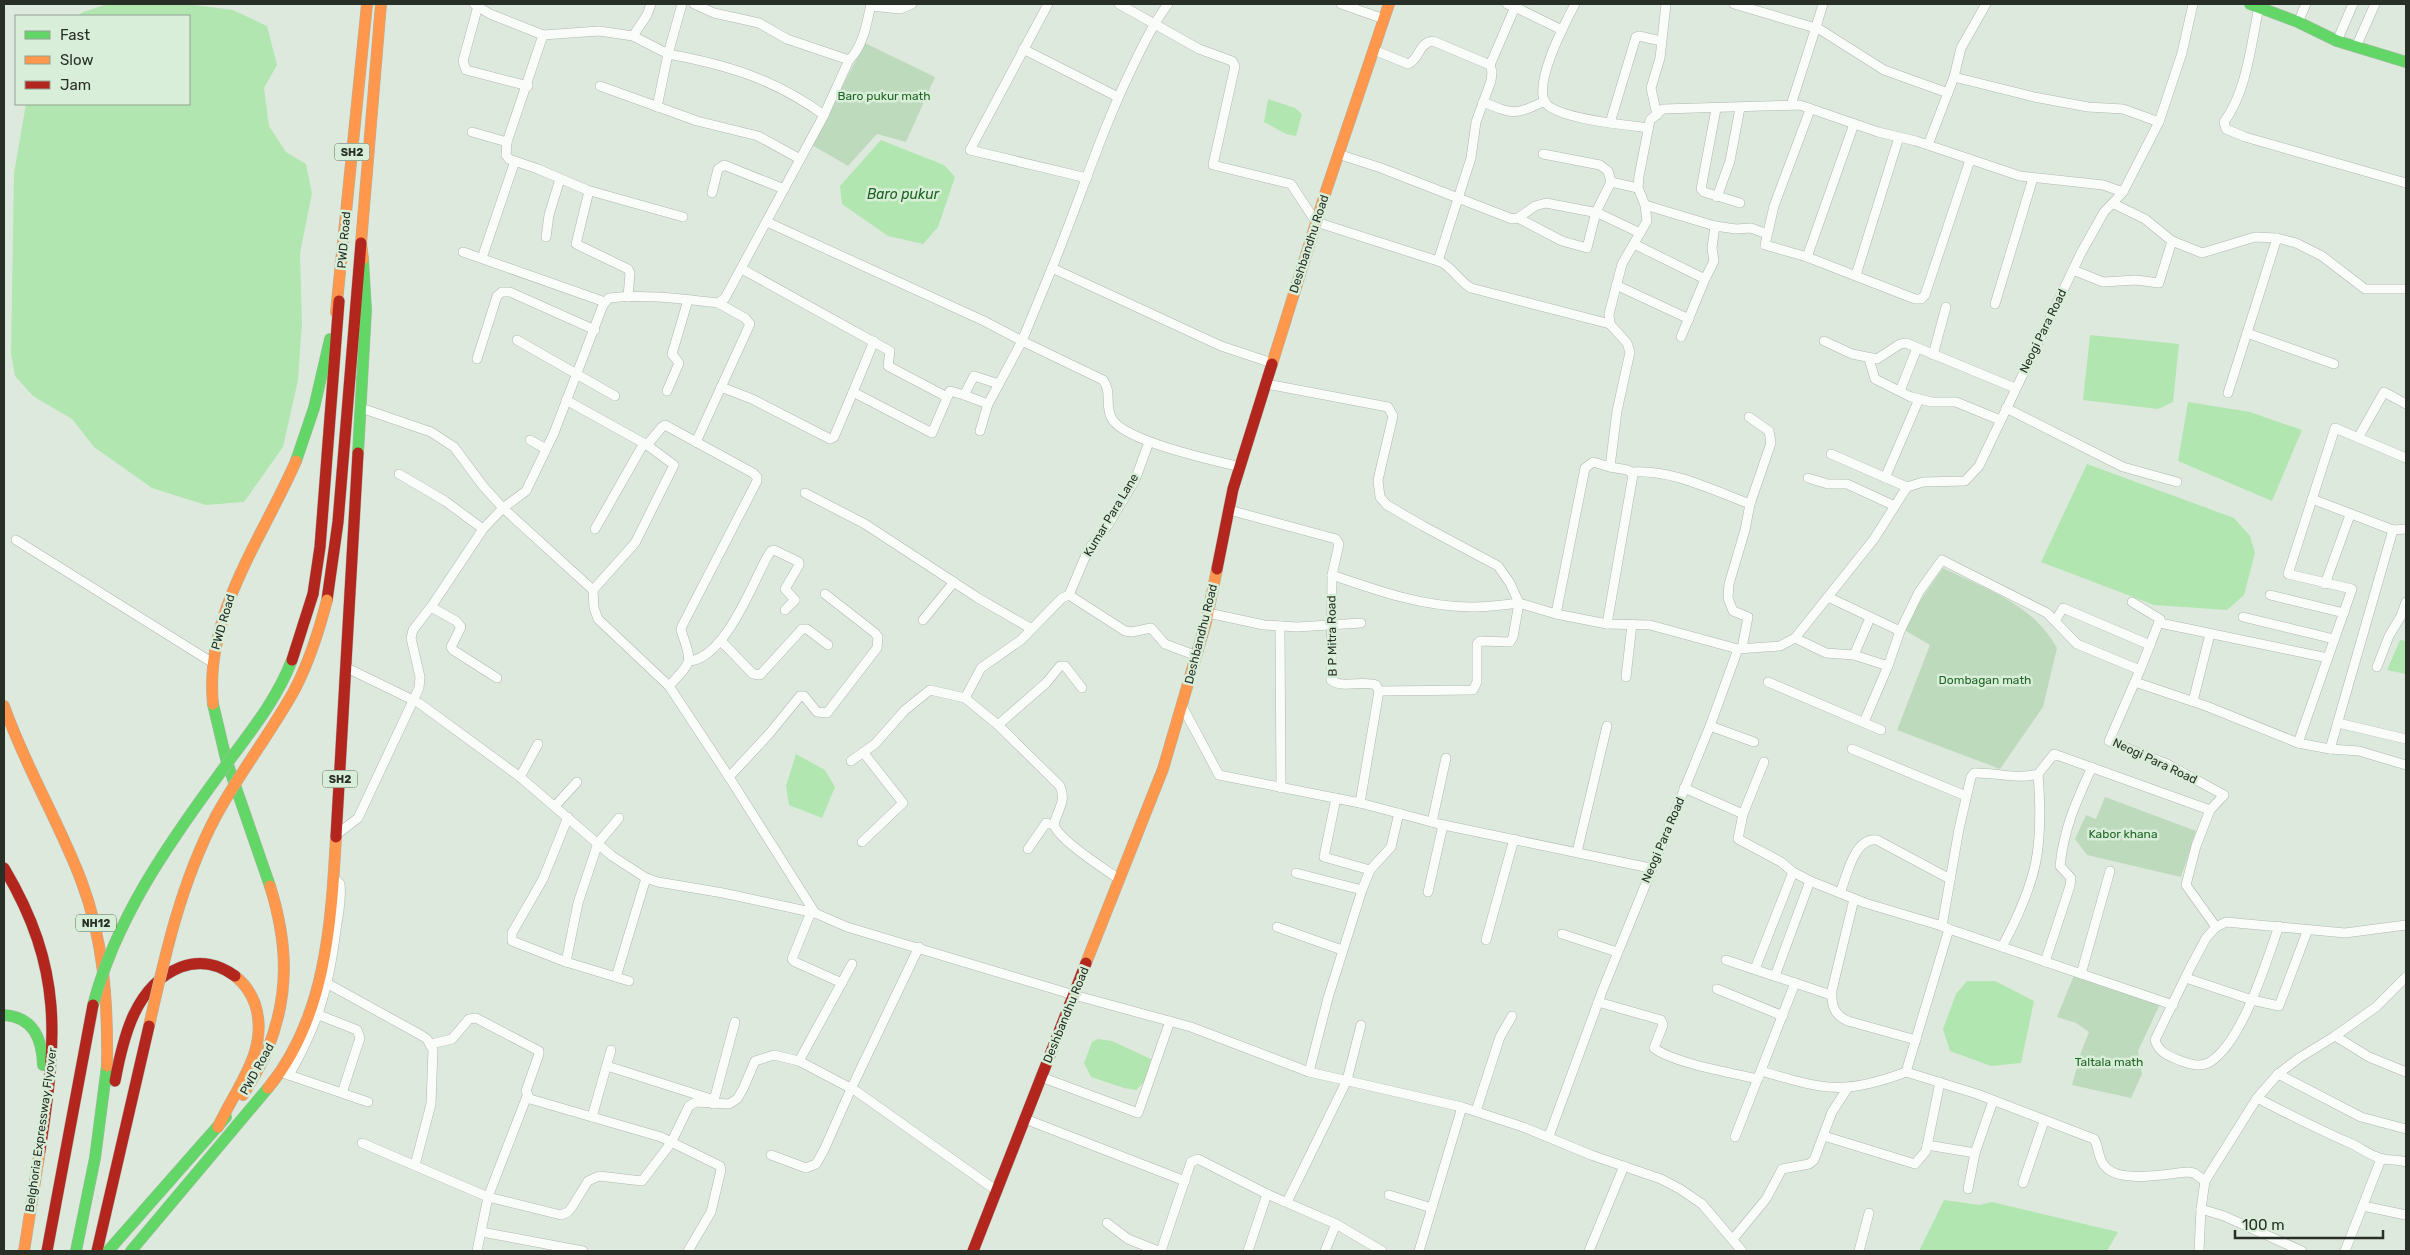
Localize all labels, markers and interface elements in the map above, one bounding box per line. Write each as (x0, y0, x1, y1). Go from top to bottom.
legend (15, 15, 190, 105)
text: Fast (60, 26, 90, 44)
text: Slow (60, 51, 93, 69)
text: Jam (60, 76, 91, 94)
park label: Baro pukur math (837, 89, 931, 103)
road number: SH2 (334, 144, 370, 160)
water label: Baro pukur (867, 186, 940, 203)
street label: Deshbandhu Road (1287, 193, 1331, 295)
street label: PWD Road (335, 211, 353, 269)
street label: Neogi Para Road (2017, 287, 2069, 375)
street label: Kumar Para Lane (1081, 471, 1141, 559)
street label: Deshbandhu Road (1182, 583, 1220, 685)
street label: PWD Road (208, 593, 238, 651)
street label: B P Mitra Road (1324, 595, 1340, 677)
park label: Dombagan math (1939, 673, 2031, 687)
street label: Neogi Para Road (2111, 735, 2199, 787)
road number: SH2 (322, 771, 358, 788)
street label: Neogi Para Road (1639, 795, 1687, 885)
park label: Kabor khana (2088, 827, 2158, 841)
road number: NH12 (76, 914, 116, 931)
street label: Deshbandhu Road (1040, 965, 1092, 1065)
street label: PWD Road (237, 1041, 277, 1097)
street label: Belghoria Expressway Flyover (23, 1046, 60, 1213)
park label: Taltala math (2075, 1055, 2143, 1069)
scale bar (2235, 1208, 2382, 1240)
text: 100 m (2242, 1216, 2284, 1234)

